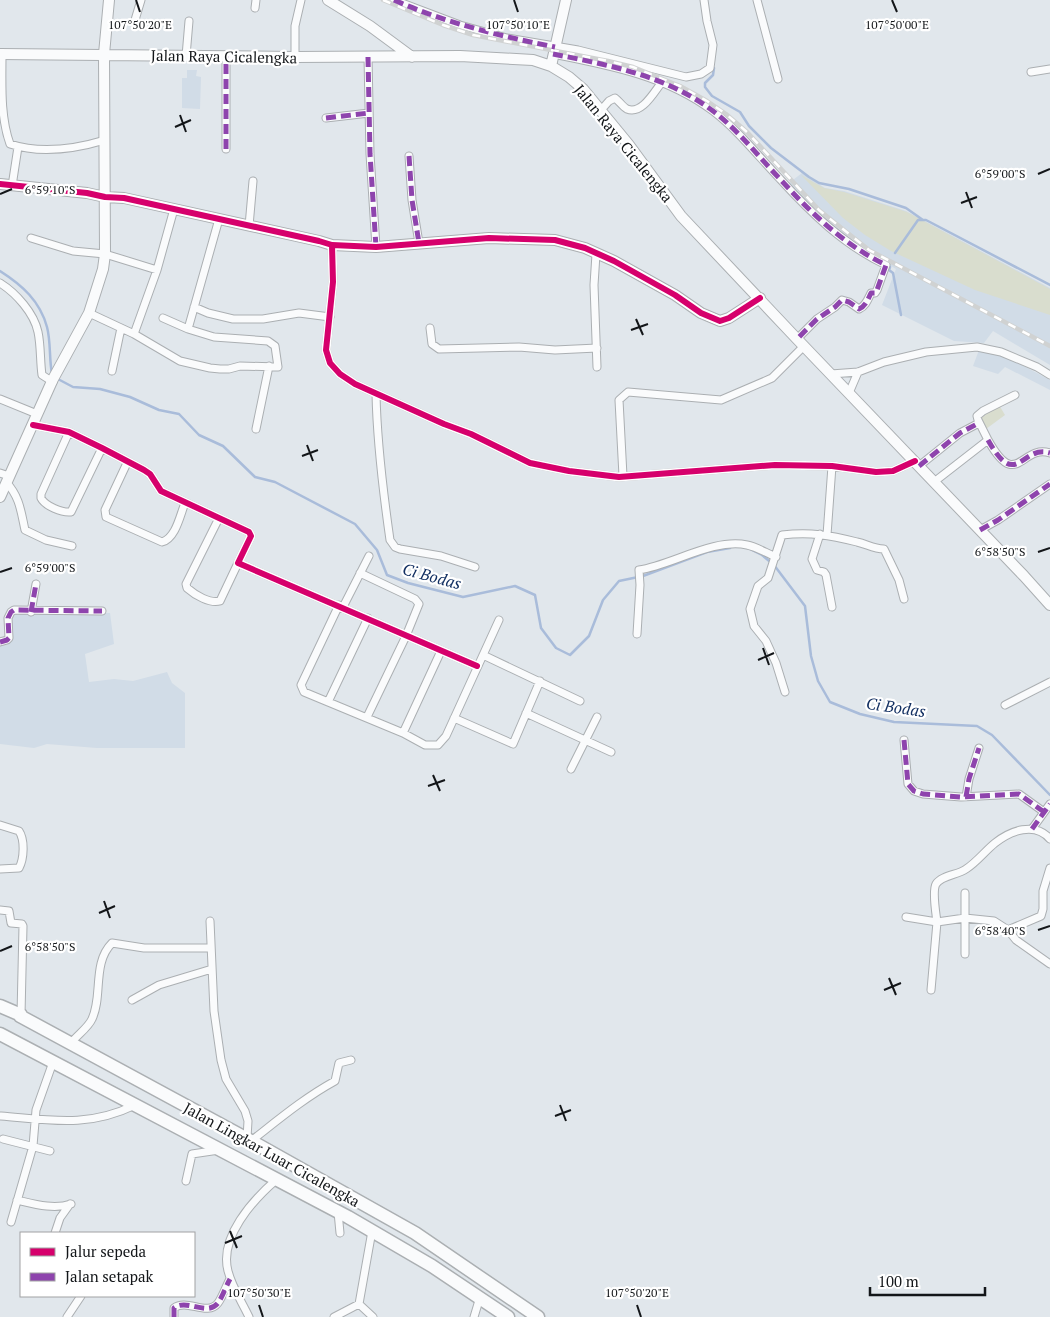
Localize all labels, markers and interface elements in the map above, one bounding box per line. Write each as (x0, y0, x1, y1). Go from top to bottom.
text: 107°50'20"E (108, 17, 172, 32)
text: 107°50'10"E (486, 17, 550, 32)
text: 107°50'00"E (865, 17, 929, 32)
street label: Jalan Raya Cicalengka (151, 45, 298, 67)
street label: Jalan Raya Cicalengka (570, 80, 678, 206)
text: 6°59'00"S (975, 166, 1025, 181)
text: 6°59'10"S (25, 182, 75, 197)
text: 6°58'50"S (975, 544, 1025, 559)
water label: Ci Bodas (400, 558, 464, 594)
text: 6°59'00"S (25, 560, 75, 575)
water label: Ci Bodas (865, 692, 928, 722)
text: 6°58'40"S (975, 923, 1025, 938)
text: 6°58'50"S (25, 939, 75, 954)
street label: Jalan Lingkar Luar Cicalengka (180, 1097, 364, 1211)
legend (20, 1232, 195, 1297)
text: Jalur sepeda (65, 1241, 147, 1261)
scale bar (870, 1264, 985, 1296)
text: Jalan setapak (65, 1266, 154, 1286)
text: 100 m (878, 1271, 919, 1291)
text: 107°50'30"E (227, 1285, 291, 1300)
text: 107°50'20"E (605, 1285, 669, 1300)

